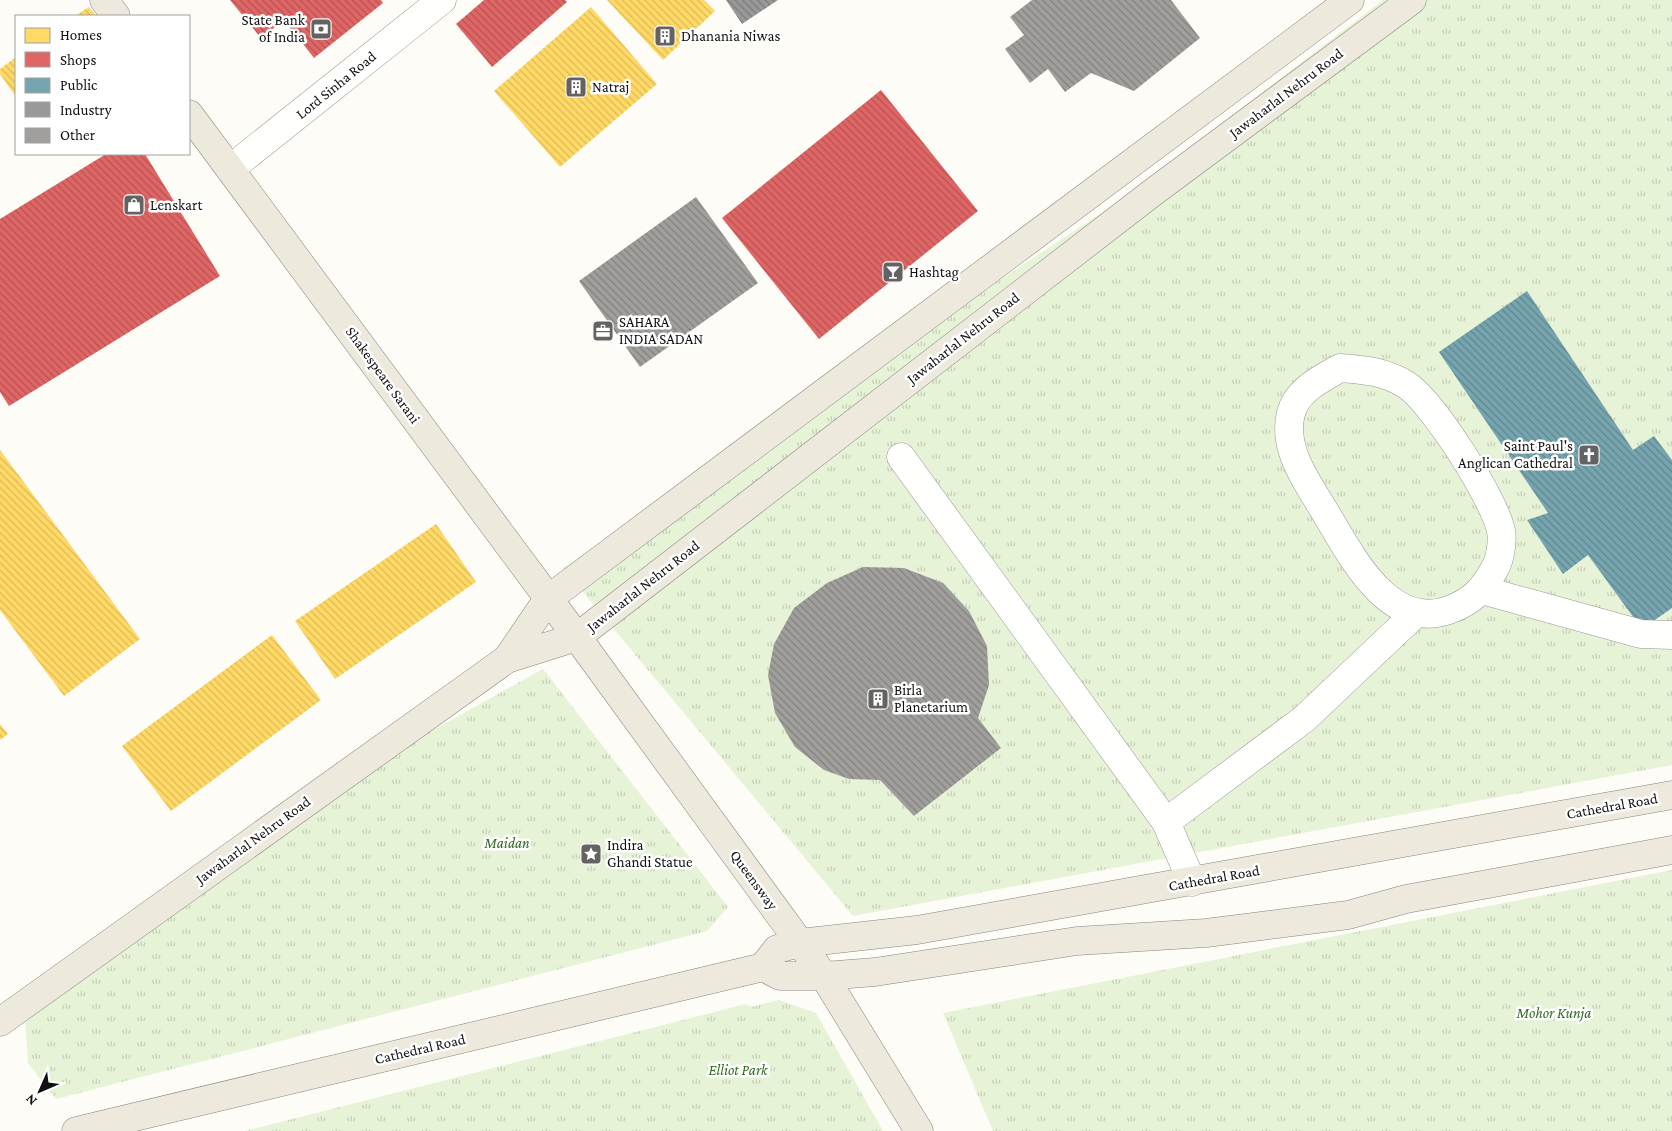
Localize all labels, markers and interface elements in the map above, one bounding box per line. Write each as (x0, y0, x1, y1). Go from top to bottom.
place label: State Bank of India (242, 12, 306, 45)
legend (15, 15, 190, 155)
bank icon: State Bank of India (309, 17, 333, 41)
building icon: Dhanania Niwas (653, 24, 677, 48)
text: Homes (60, 27, 102, 43)
place label: Dhanania Niwas (681, 28, 780, 44)
street label: Jawaharlal Nehru Road (1224, 45, 1347, 143)
street label: Lord Sinha Road (293, 48, 379, 122)
text: Shops (60, 52, 96, 69)
building icon: Natraj (564, 75, 588, 99)
text: Public (60, 77, 98, 93)
place label: Natraj (592, 79, 629, 96)
text: Industry (60, 102, 112, 119)
text: Other (60, 127, 96, 143)
shop icon: Lenskart (122, 193, 146, 217)
place label: Lenskart (150, 197, 203, 213)
bar icon: Hashtag (881, 260, 905, 284)
place label: Hashtag (909, 264, 959, 281)
street label: Jawaharlal Nehru Road (902, 289, 1023, 389)
place label: SAHARA INDIA SADAN (619, 314, 703, 347)
office icon: SAHARA INDIA SADAN (591, 319, 615, 343)
street label: Shakespeare Sarani (342, 324, 423, 427)
place label: Saint Paul's Anglican Cathedral (1458, 438, 1573, 472)
church icon: Saint Paul's Anglican Cathedral (1577, 443, 1601, 467)
street label: Jawaharlal Nehru Road (582, 537, 703, 637)
place label: Birla Planetarium (894, 682, 968, 715)
building icon: Birla Planetarium (866, 687, 890, 711)
street label: Cathedral Road (1565, 790, 1659, 822)
street label: Jawaharlal Nehru Road (191, 793, 314, 889)
park label: Maidan (483, 835, 530, 851)
place label: Indira Ghandi Statue (607, 837, 693, 870)
place icon: Indira Ghandi Statue (579, 842, 603, 866)
street label: Queensway (726, 847, 781, 914)
street label: Cathedral Road (1167, 862, 1261, 894)
park label: Mohor Kunja (1516, 1005, 1591, 1022)
street label: Cathedral Road (373, 1031, 467, 1067)
park label: Elliot Park (708, 1062, 769, 1078)
north arrow (15, 1066, 65, 1116)
text: N (21, 1091, 40, 1109)

